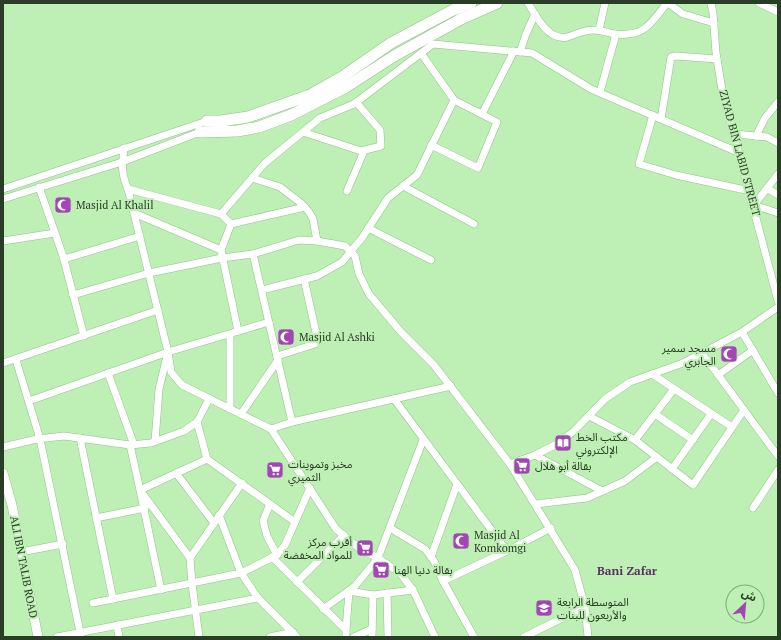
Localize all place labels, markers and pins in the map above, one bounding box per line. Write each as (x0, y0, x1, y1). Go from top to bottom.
mosque icon: Masjid Al Khalil (53, 195, 73, 215)
place label: Masjid Al Khalil (76, 198, 153, 212)
mosque icon: Masjid Al Ashki (276, 327, 296, 347)
place label: Masjid Al Ashki (299, 330, 375, 344)
place label: مسجد سمير الجابري (661, 341, 716, 371)
mosque icon: مسجد سمير الجابري (719, 344, 739, 364)
place label: مكتب الخط الإلكتروني (576, 430, 628, 460)
library icon: مكتب الخط الإلكتروني (553, 433, 573, 453)
supermarket icon: بقالة أبو هلال (512, 456, 532, 476)
place label: مخبز وتموينات الثميري (288, 457, 353, 487)
place label: بقالة أبو هلال (535, 459, 591, 473)
supermarket icon: مخبز وتموينات الثميري (265, 460, 285, 480)
place label: Masjid Al Komkomgi (474, 528, 526, 555)
mosque icon: Masjid Al Komkomgi (451, 531, 471, 551)
place label: أقرب مركز للمواد المخفضة (284, 535, 352, 562)
supermarket icon: أقرب مركز للمواد المخفضة (355, 538, 375, 558)
supermarket icon: بقالة دنيا الهنا (371, 560, 391, 580)
place label: بقالة دنيا الهنا (394, 563, 453, 577)
place label: المتوسطة الرابعة والأربعون للبنات (557, 595, 629, 622)
school or university icon: المتوسطة الرابعة والأربعون للبنات (534, 598, 554, 618)

